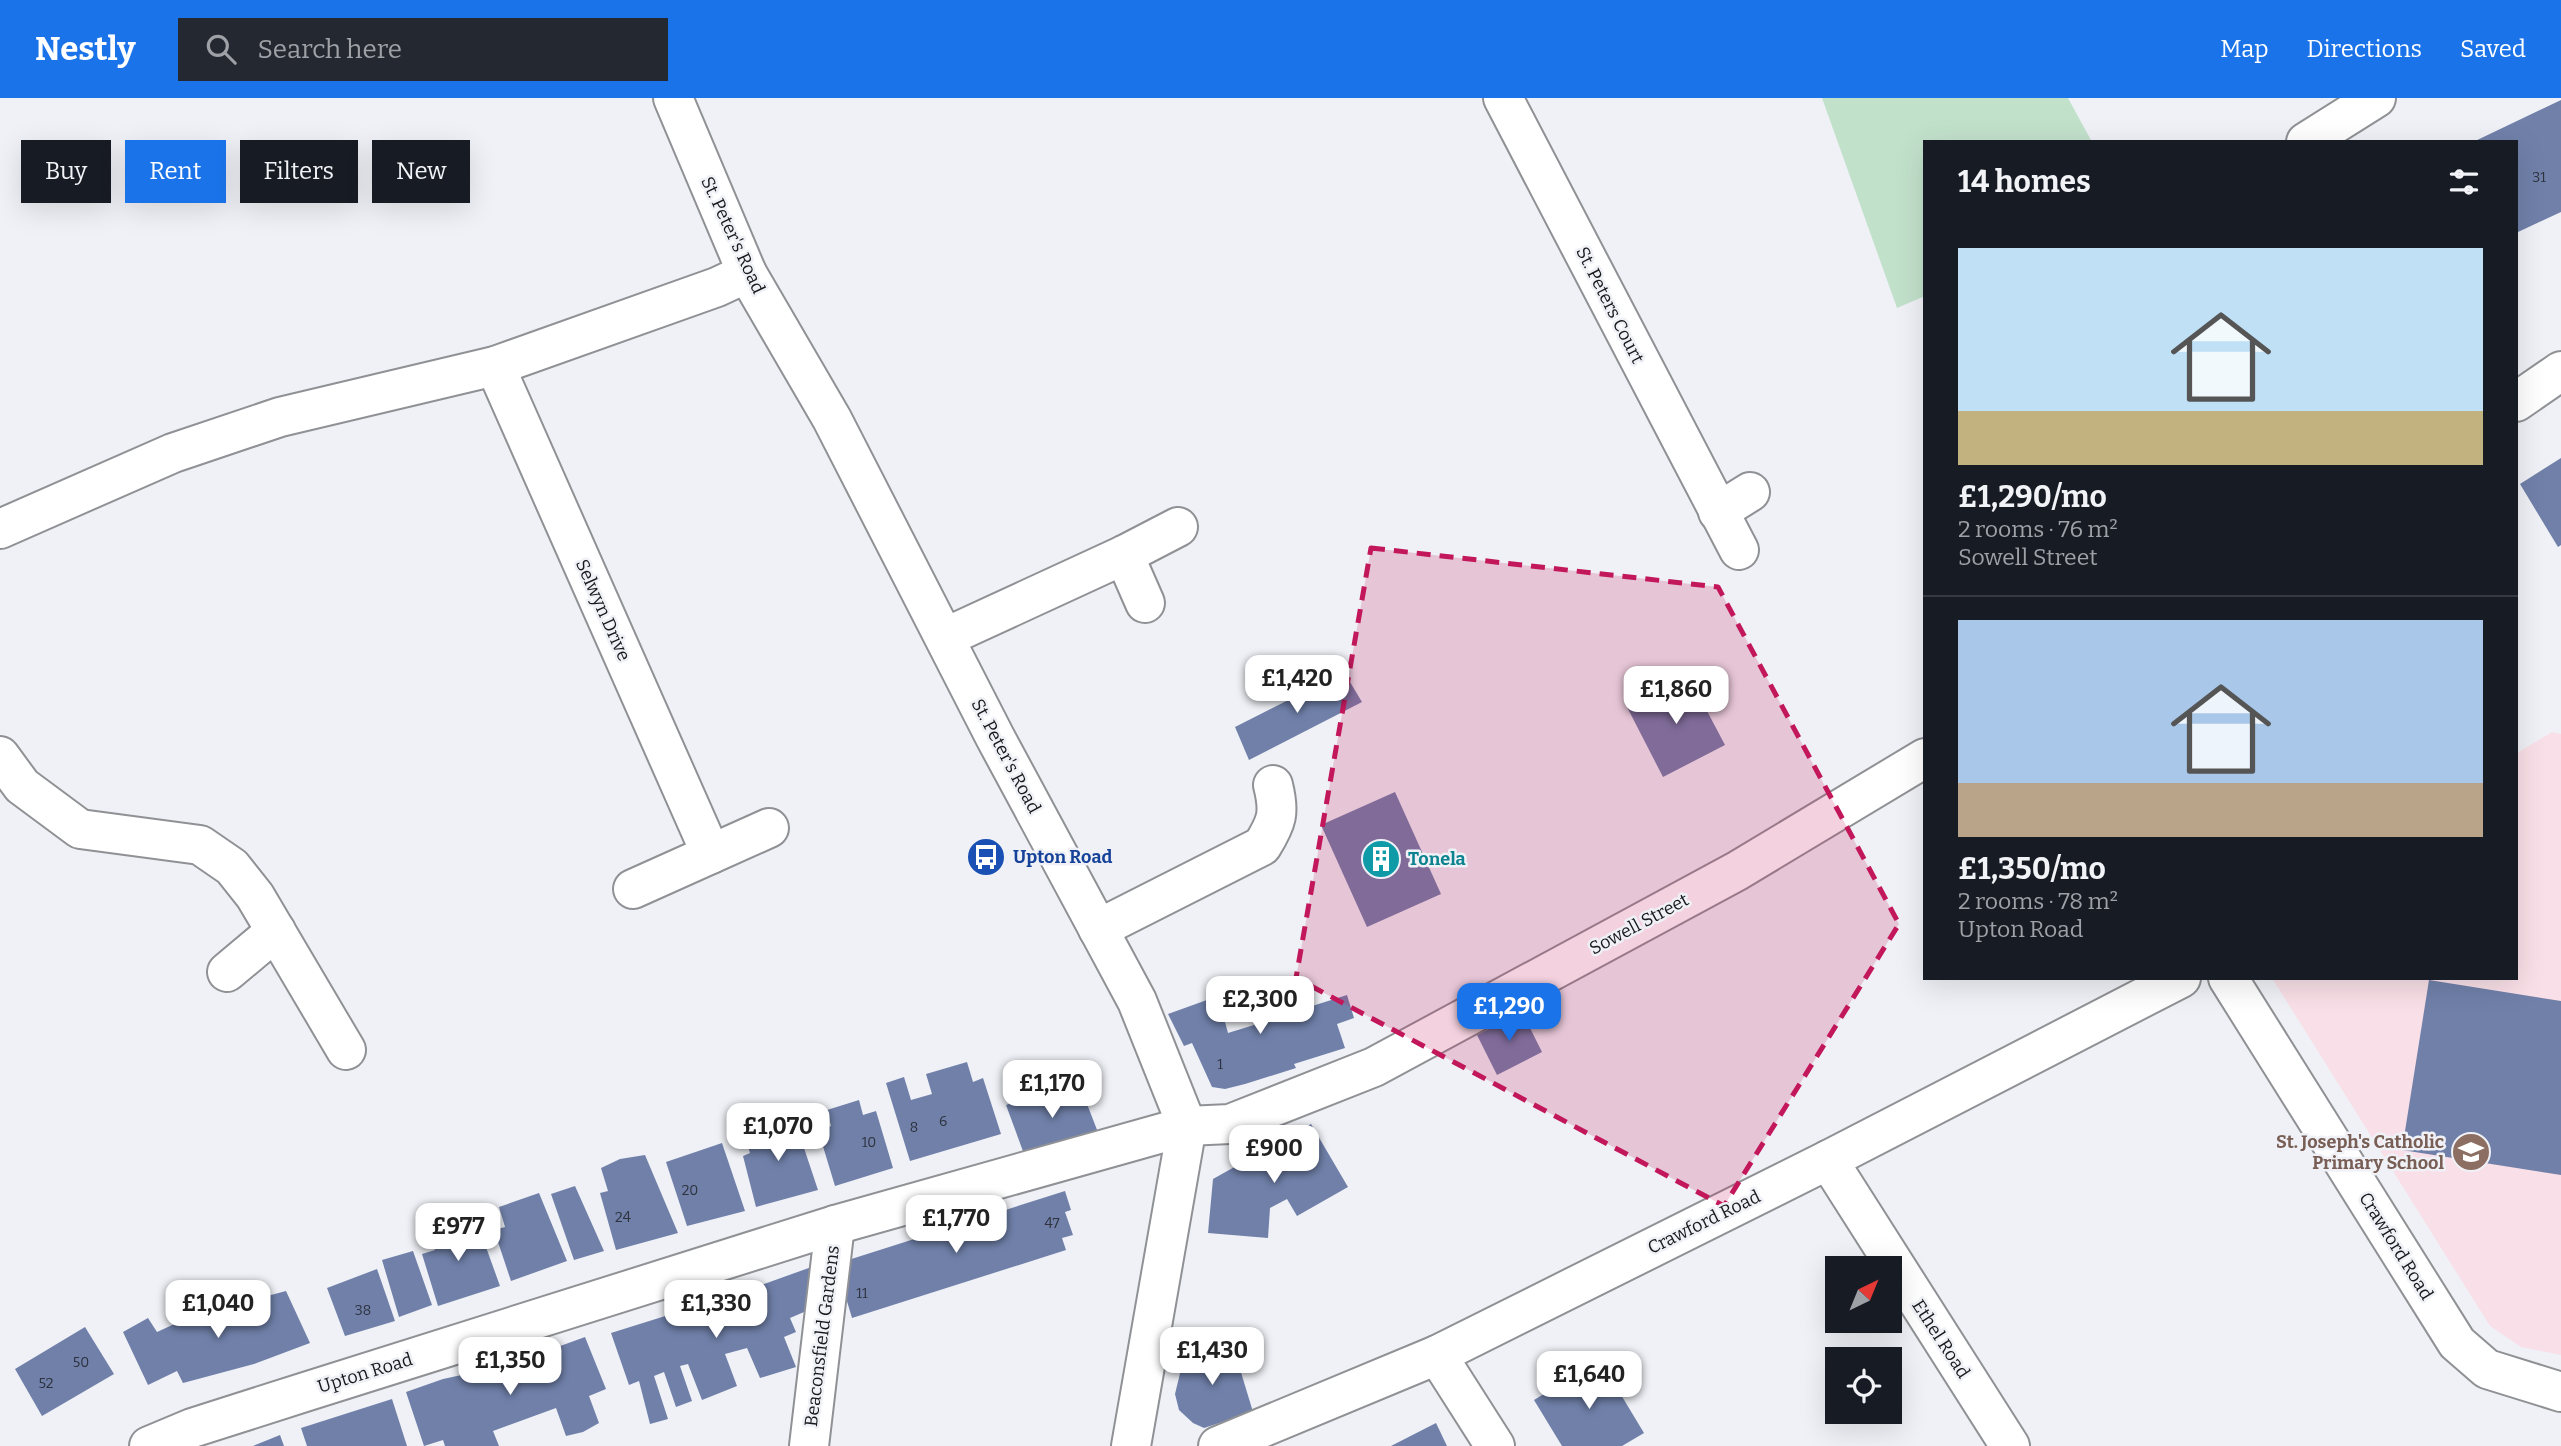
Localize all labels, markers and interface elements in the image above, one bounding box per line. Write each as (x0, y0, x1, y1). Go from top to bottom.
search box (178, 18, 668, 81)
text: Nestly (35, 29, 136, 69)
icon: search (202, 30, 240, 68)
text: Search here (258, 34, 402, 65)
text: Map (2220, 35, 2269, 63)
text: Directions (2307, 35, 2422, 63)
text: Saved (2460, 35, 2526, 63)
chip: Buy (21, 140, 111, 203)
chip: Rent (125, 140, 226, 203)
chip: Filters (240, 140, 358, 203)
chip: New (372, 140, 470, 203)
icon: filters (2445, 163, 2483, 201)
text: 14 homes (1958, 164, 2091, 200)
house number: 31 (2532, 169, 2546, 186)
street label: St. Peter's Road (696, 173, 770, 297)
street label: St. Peters Court (1571, 243, 1649, 367)
icon: home (2158, 294, 2284, 420)
text: £1,290/mo (1958, 479, 2107, 515)
text: 2 rooms · 76 m² (1958, 515, 2118, 543)
text: Sowell Street (1958, 543, 2098, 571)
street label: Selwyn Drive (571, 556, 635, 664)
pin: £1,420 (1240, 656, 1354, 715)
text: £1,420 (1261, 664, 1333, 692)
pin: £1,860 (1619, 666, 1733, 726)
icon: home (2158, 666, 2284, 792)
text: £1,860 (1640, 675, 1712, 703)
street label: St. Peter's Road (967, 695, 1046, 817)
bus stop icon: Upton Road (965, 836, 1007, 878)
building icon: Tonela (1360, 838, 1402, 880)
place label: Upton Road (1013, 846, 1112, 868)
place label: Tonela (1408, 848, 1466, 870)
text: £1,350/mo (1958, 851, 2106, 887)
text: 2 rooms · 78 m² (1958, 887, 2118, 915)
street label: Sowell Street (1586, 888, 1693, 959)
text: Upton Road (1958, 915, 2083, 943)
pin: £2,300 (1203, 976, 1317, 1036)
pin: £1,290 (1452, 984, 1566, 1043)
text: £2,300 (1222, 985, 1298, 1013)
text: £1,290 (1473, 992, 1545, 1020)
house number: 1 (1217, 1056, 1223, 1073)
pin: £1,170 (995, 1060, 1109, 1120)
text: £1,170 (1019, 1069, 1085, 1097)
pin: £1,070 (721, 1104, 835, 1163)
text: £1,070 (743, 1112, 813, 1140)
house number: 6 (939, 1113, 947, 1130)
house number: 8 (910, 1119, 918, 1136)
pin: £900 (1233, 1126, 1315, 1185)
place label: St. Joseph's Catholic Primary School (2276, 1131, 2444, 1174)
school or university icon: St. Joseph's Catholic Primary School (2450, 1131, 2492, 1173)
house number: 10 (862, 1134, 876, 1151)
text: £900 (1245, 1134, 1303, 1162)
house number: 20 (682, 1182, 698, 1199)
street label: Crawford Road (1644, 1185, 1764, 1259)
street label: Crawford Road (2354, 1188, 2438, 1304)
pin: £1,770 (899, 1196, 1013, 1255)
pin: £977 (417, 1204, 499, 1263)
text: £1,770 (922, 1204, 990, 1232)
house number: 24 (615, 1209, 631, 1226)
text: £977 (431, 1212, 485, 1240)
house number: 47 (1044, 1215, 1060, 1232)
street label: Beaconsfield Gardens (800, 1244, 844, 1428)
north arrow (1825, 1256, 1902, 1334)
map controls (1825, 1256, 1902, 1424)
pin: £1,040 (161, 1280, 275, 1340)
pin: £1,330 (659, 1280, 773, 1340)
house number: 11 (856, 1285, 868, 1302)
text: £1,040 (182, 1289, 254, 1317)
text: £1,330 (680, 1289, 752, 1317)
street label: Ethel Road (1907, 1296, 1975, 1383)
house number: 38 (355, 1302, 371, 1319)
pin: £1,430 (1155, 1328, 1269, 1387)
text: £1,430 (1176, 1336, 1248, 1364)
pin: £1,350 (453, 1338, 567, 1397)
text: £1,350 (474, 1346, 546, 1374)
button: locate (1825, 1347, 1902, 1424)
street label: Upton Road (315, 1348, 415, 1398)
pin: £1,640 (1532, 1352, 1646, 1411)
house number: 50 (73, 1354, 89, 1371)
text: £1,640 (1553, 1360, 1625, 1388)
house number: 52 (39, 1375, 53, 1392)

